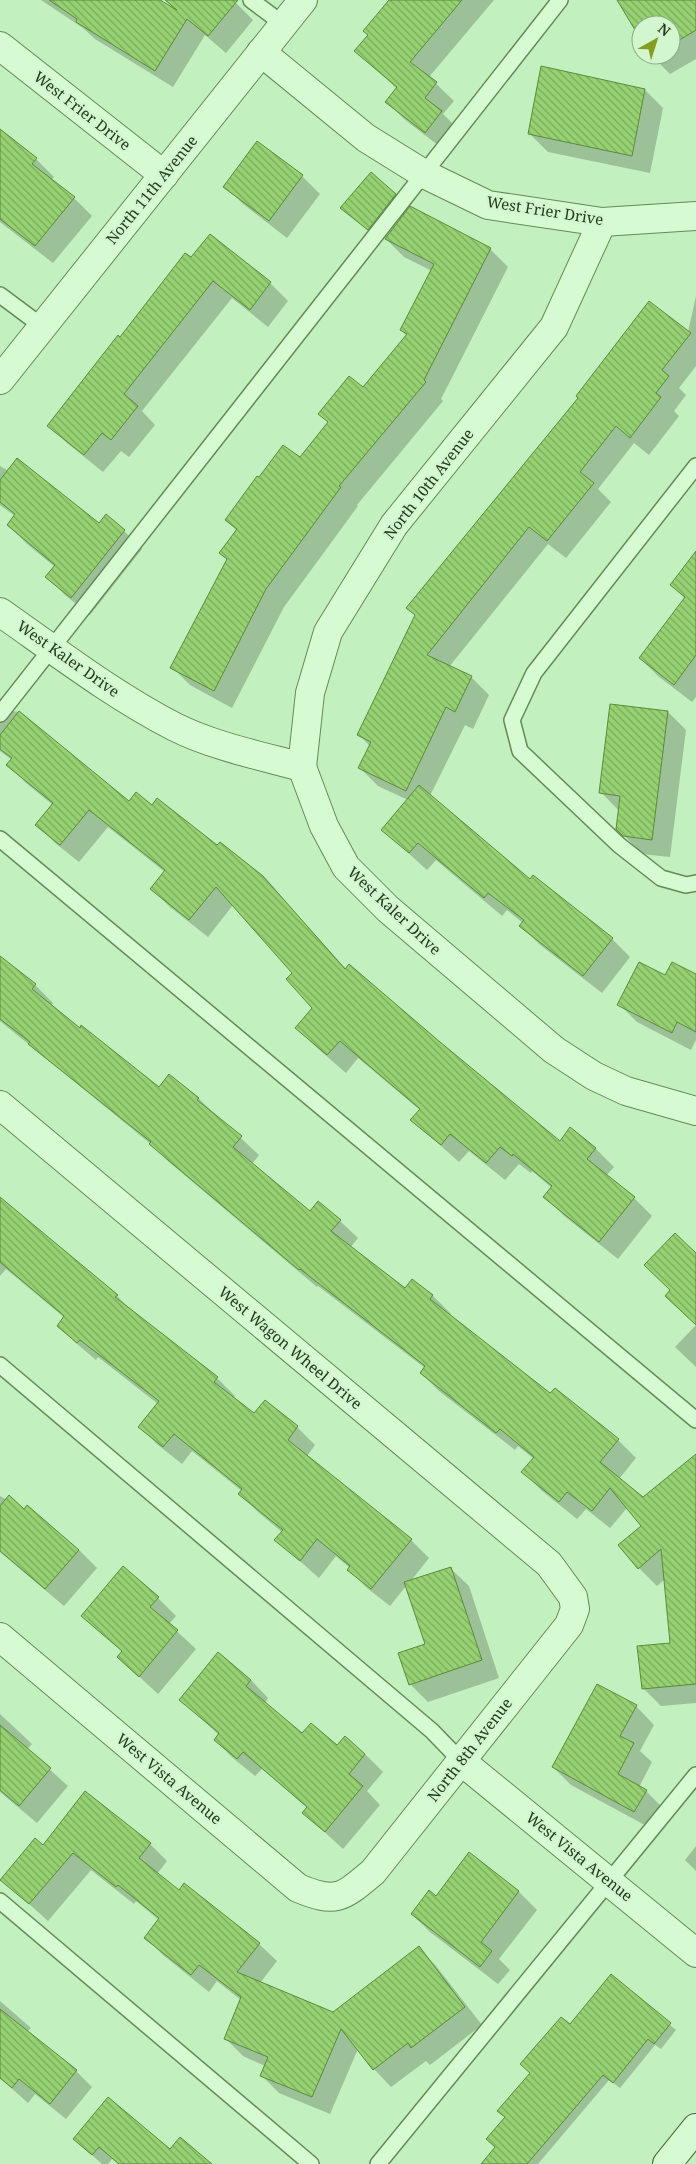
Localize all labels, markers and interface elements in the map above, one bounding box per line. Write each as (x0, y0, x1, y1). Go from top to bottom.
north arrow (631, 15, 681, 65)
text: N (654, 19, 675, 40)
street label: West Frier Drive (30, 66, 135, 154)
street label: North 11th Avenue (101, 131, 201, 248)
street label: West Frier Drive (485, 191, 605, 229)
street label: North 10th Avenue (379, 424, 478, 543)
street label: West Kaler Drive (13, 615, 124, 701)
street label: West Kaler Drive (344, 862, 446, 959)
street label: West Wagon Wheel Drive (215, 1281, 367, 1413)
street label: North 8th Avenue (422, 1693, 516, 1805)
street label: West Vista Avenue (113, 1728, 227, 1828)
street label: West Vista Avenue (522, 1807, 637, 1905)

